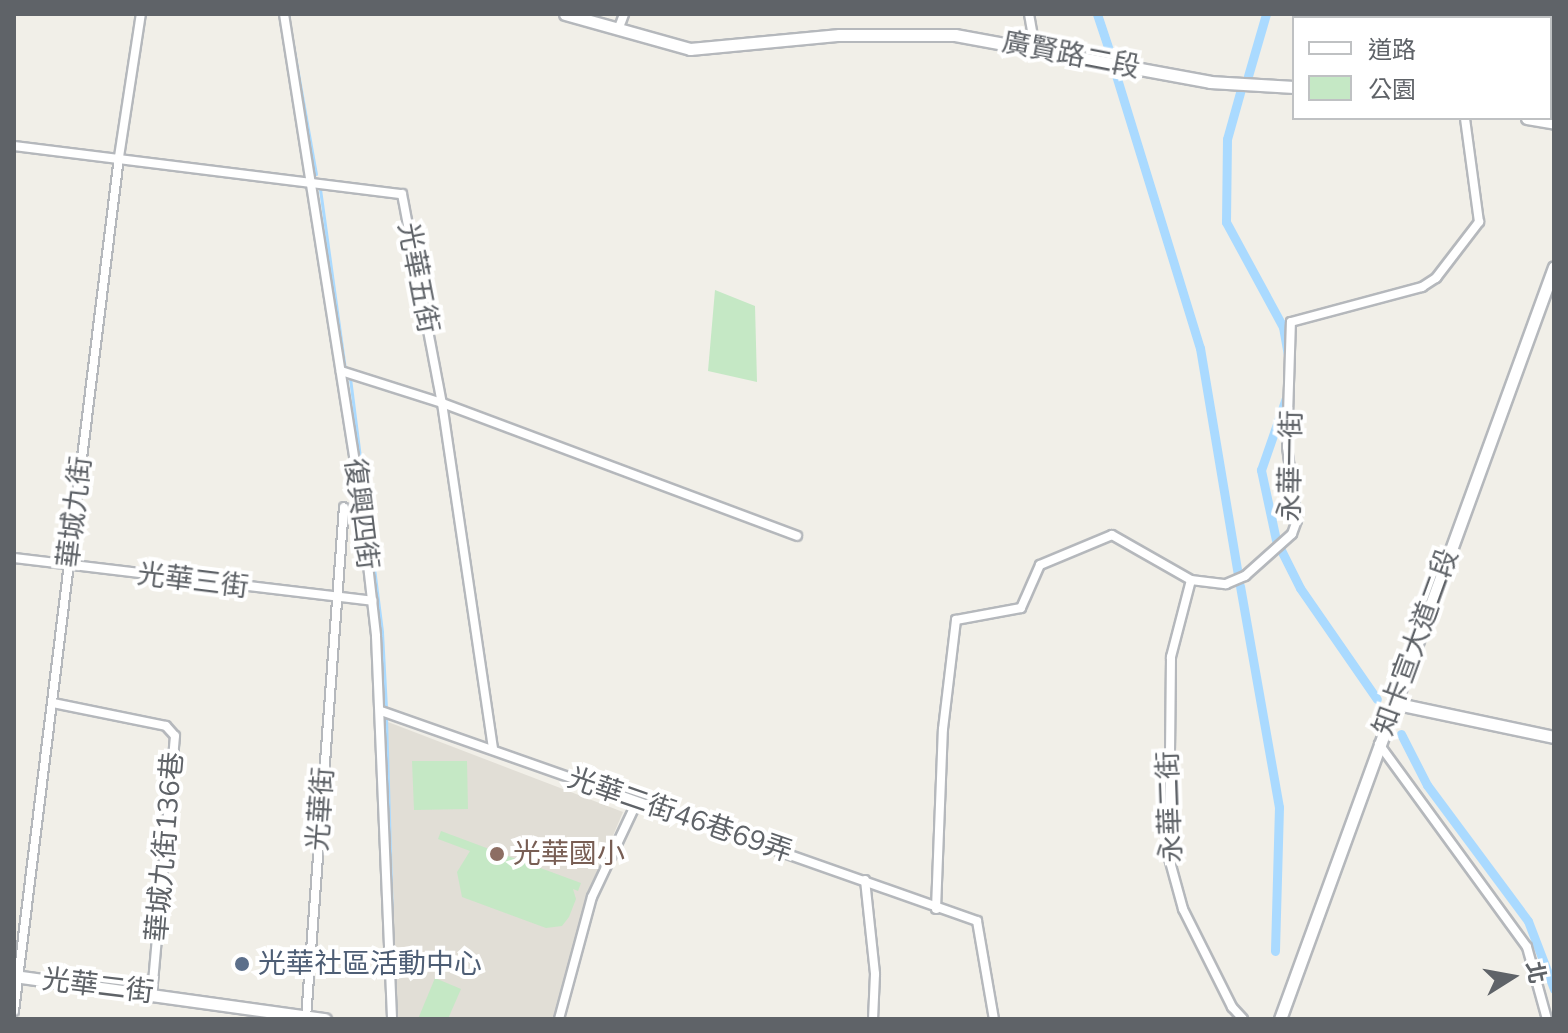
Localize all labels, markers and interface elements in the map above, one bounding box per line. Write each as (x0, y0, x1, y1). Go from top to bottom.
legend (1292, 16, 1552, 120)
street label: 廣賢路二段 (999, 25, 1143, 85)
text: 道路 (1368, 34, 1416, 66)
text: 公園 (1368, 74, 1416, 106)
street label: 光華五街 (391, 220, 445, 336)
street label: 永華一街 (1273, 410, 1309, 522)
street label: 華城九街 (52, 454, 98, 570)
street label: 復興四街 (338, 456, 384, 572)
street label: 知卡宣大道二段 (1367, 544, 1465, 740)
street label: 光華三街 (135, 558, 251, 604)
street label: 永華二街 (1151, 750, 1189, 864)
street label: 華城九街136巷 (140, 751, 190, 943)
street label: 光華二街46巷69弄 (563, 761, 797, 869)
street label: 光華街 (301, 766, 341, 852)
place label: 光華國小 (513, 837, 625, 871)
marker: 光華國小 (488, 845, 506, 863)
north arrow (1472, 937, 1552, 1017)
place label: 光華社區活動中心 (258, 947, 482, 981)
marker: 光華社區活動中心 (233, 955, 251, 973)
text: 北 (1519, 959, 1552, 986)
street label: 光華二街 (40, 963, 156, 1009)

